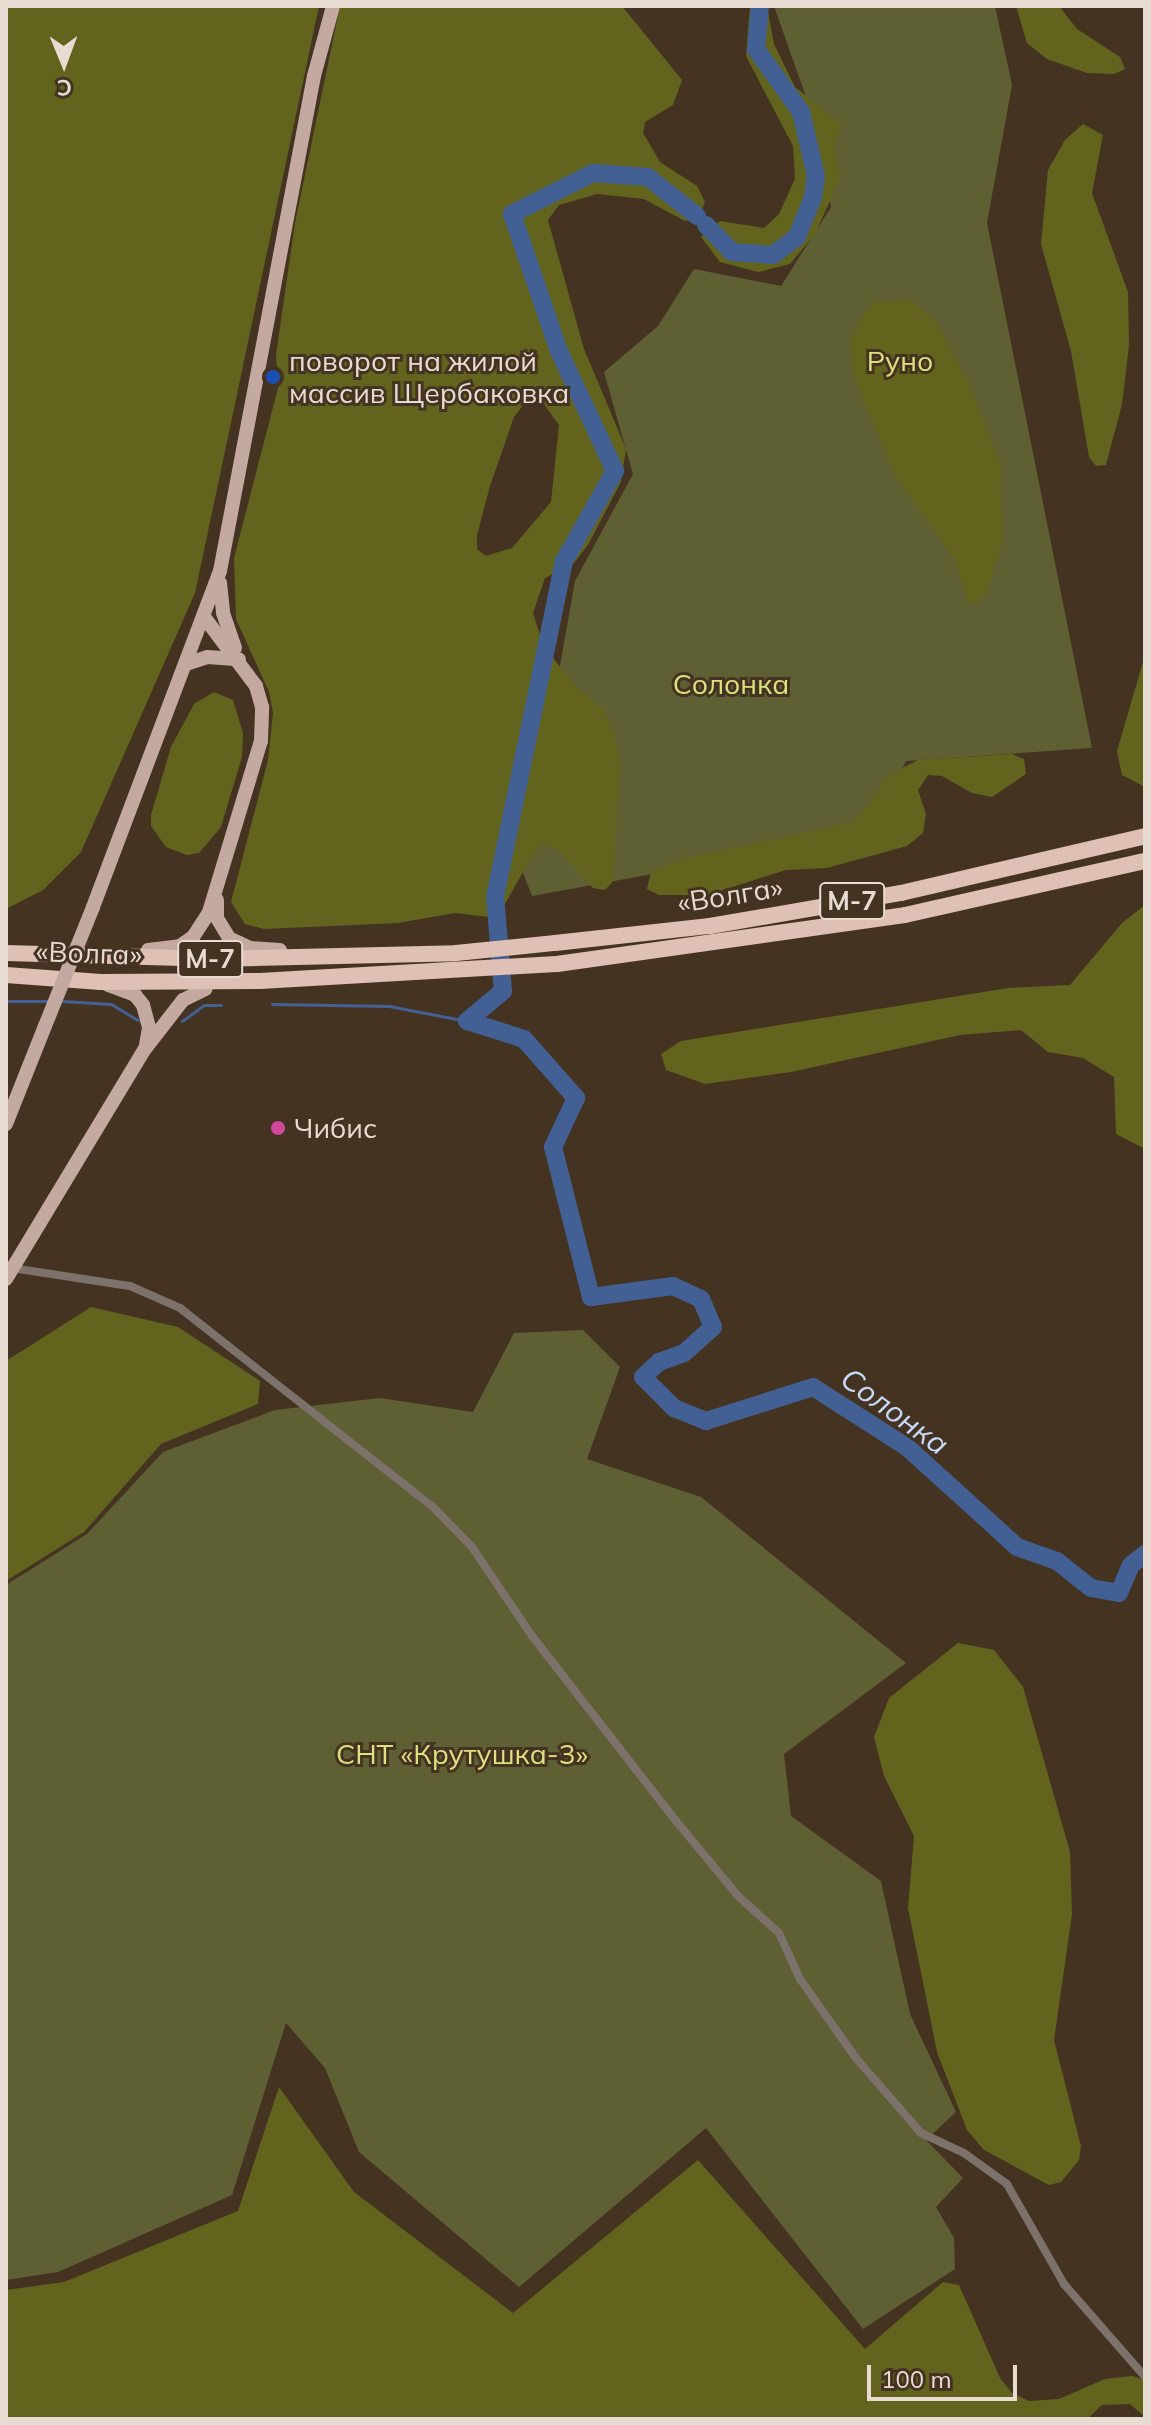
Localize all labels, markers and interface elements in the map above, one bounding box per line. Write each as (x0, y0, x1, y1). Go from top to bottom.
north arrow (24, 24, 104, 104)
text: С (57, 74, 72, 102)
place label: поворот на жилой массив Щербаковка (289, 344, 569, 410)
park label: Руно (867, 344, 933, 378)
marker: поворот на жилой массив Щербаковка (264, 368, 282, 386)
park label: Солонка (673, 667, 789, 701)
street label: «Волга» (675, 870, 785, 920)
road number: М-7 (818, 879, 886, 923)
street label: «Волга» (35, 934, 143, 972)
road number: М-7 (176, 937, 244, 981)
place label: Чибис (294, 1111, 377, 1145)
marker: Чибис (269, 1119, 287, 1137)
water label: Солонка (834, 1360, 956, 1462)
park label: СНТ «Крутушка-3» (336, 1737, 588, 1771)
scale bar (871, 2349, 1021, 2399)
text: 100 m (881, 2364, 952, 2394)

